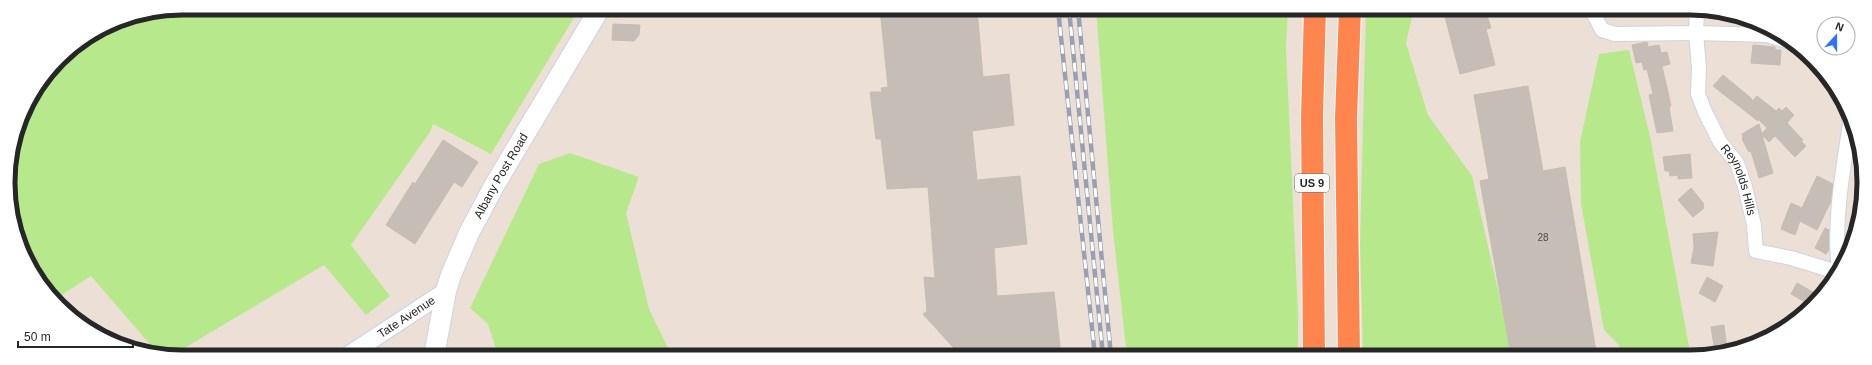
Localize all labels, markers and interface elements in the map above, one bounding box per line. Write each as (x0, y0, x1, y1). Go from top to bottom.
north arrow (1816, 16, 1856, 56)
text: N (1834, 20, 1845, 34)
street label: Albany Post Road (471, 131, 531, 221)
street label: Reynolds Hills (1718, 142, 1758, 217)
road number: US 9 (1295, 174, 1329, 192)
house number: 28 (1537, 232, 1549, 243)
street label: Tate Avenue (375, 293, 438, 341)
scale bar (18, 323, 133, 349)
text: 50 m (24, 330, 51, 344)

